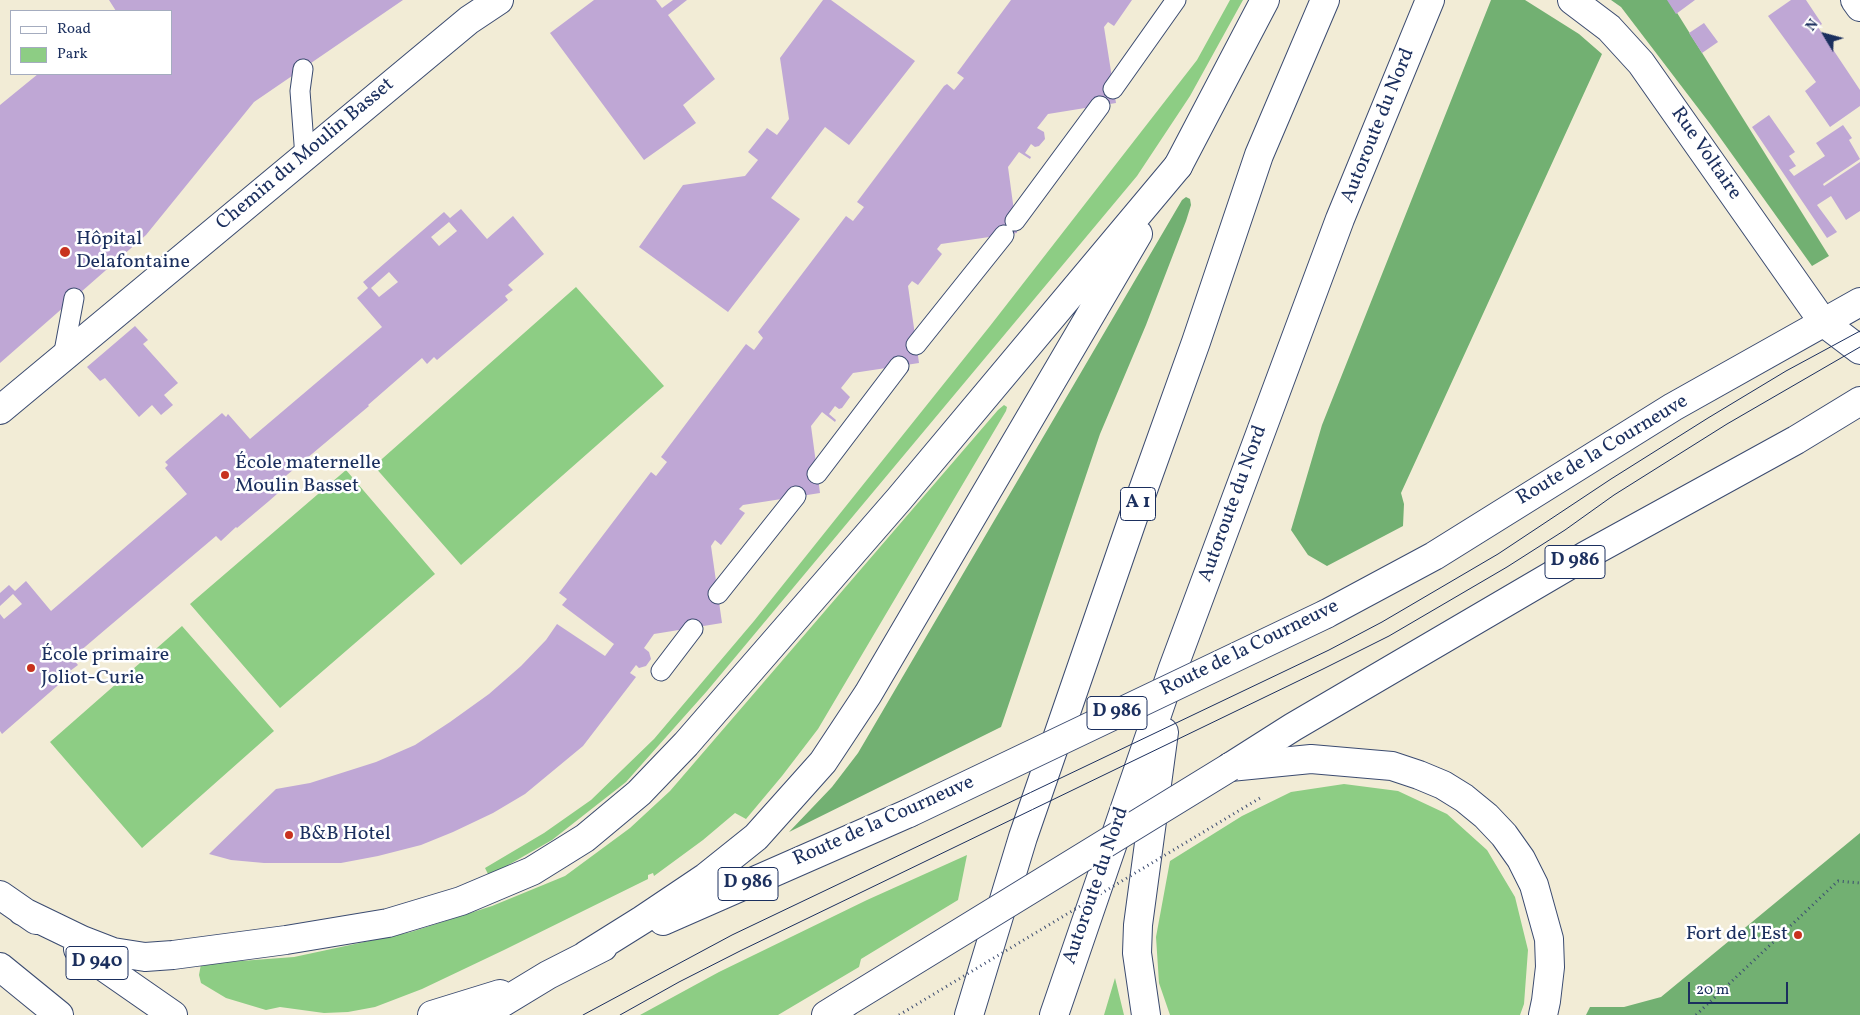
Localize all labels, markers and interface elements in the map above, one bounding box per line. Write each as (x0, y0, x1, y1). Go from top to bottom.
legend (10, 10, 172, 75)
north arrow (1800, 10, 1850, 60)
text: N (1802, 16, 1823, 35)
text: Road (57, 19, 91, 40)
text: Park (57, 44, 88, 65)
street label: Autoroute du Nord (1337, 45, 1421, 207)
street label: Chemin du Moulin Basset (212, 74, 400, 236)
street label: Rue Voltaire (1664, 103, 1746, 205)
place label: Hôpital Delafontaine (76, 228, 190, 275)
marker: Hôpital Delafontaine (58, 245, 72, 259)
street label: Route de la Courneuve (1513, 390, 1693, 512)
street label: Autoroute du Nord (1195, 423, 1273, 585)
place label: École maternelle Moulin Basset (235, 452, 381, 499)
marker: École maternelle Moulin Basset (219, 469, 231, 481)
road number: A 1 (1120, 488, 1156, 520)
road number: D 986 (1545, 546, 1605, 578)
street label: Route de la Courneuve (1157, 595, 1343, 703)
place label: École primaire Joliot-Curie (41, 644, 169, 691)
marker: École primaire Joliot-Curie (25, 662, 37, 674)
road number: D 986 (1087, 696, 1147, 730)
street label: Route de la Courneuve (790, 771, 978, 873)
street label: Autoroute du Nord (1059, 804, 1135, 968)
place label: B&B Hotel (299, 823, 391, 847)
marker: B&B Hotel (283, 829, 295, 841)
road number: D 986 (718, 868, 778, 901)
place label: Fort de l'Est (1686, 923, 1788, 947)
marker: Fort de l'Est (1792, 929, 1804, 941)
road number: D 940 (66, 946, 128, 980)
scale bar (1690, 972, 1790, 1004)
text: 20 m (1696, 980, 1729, 1001)

